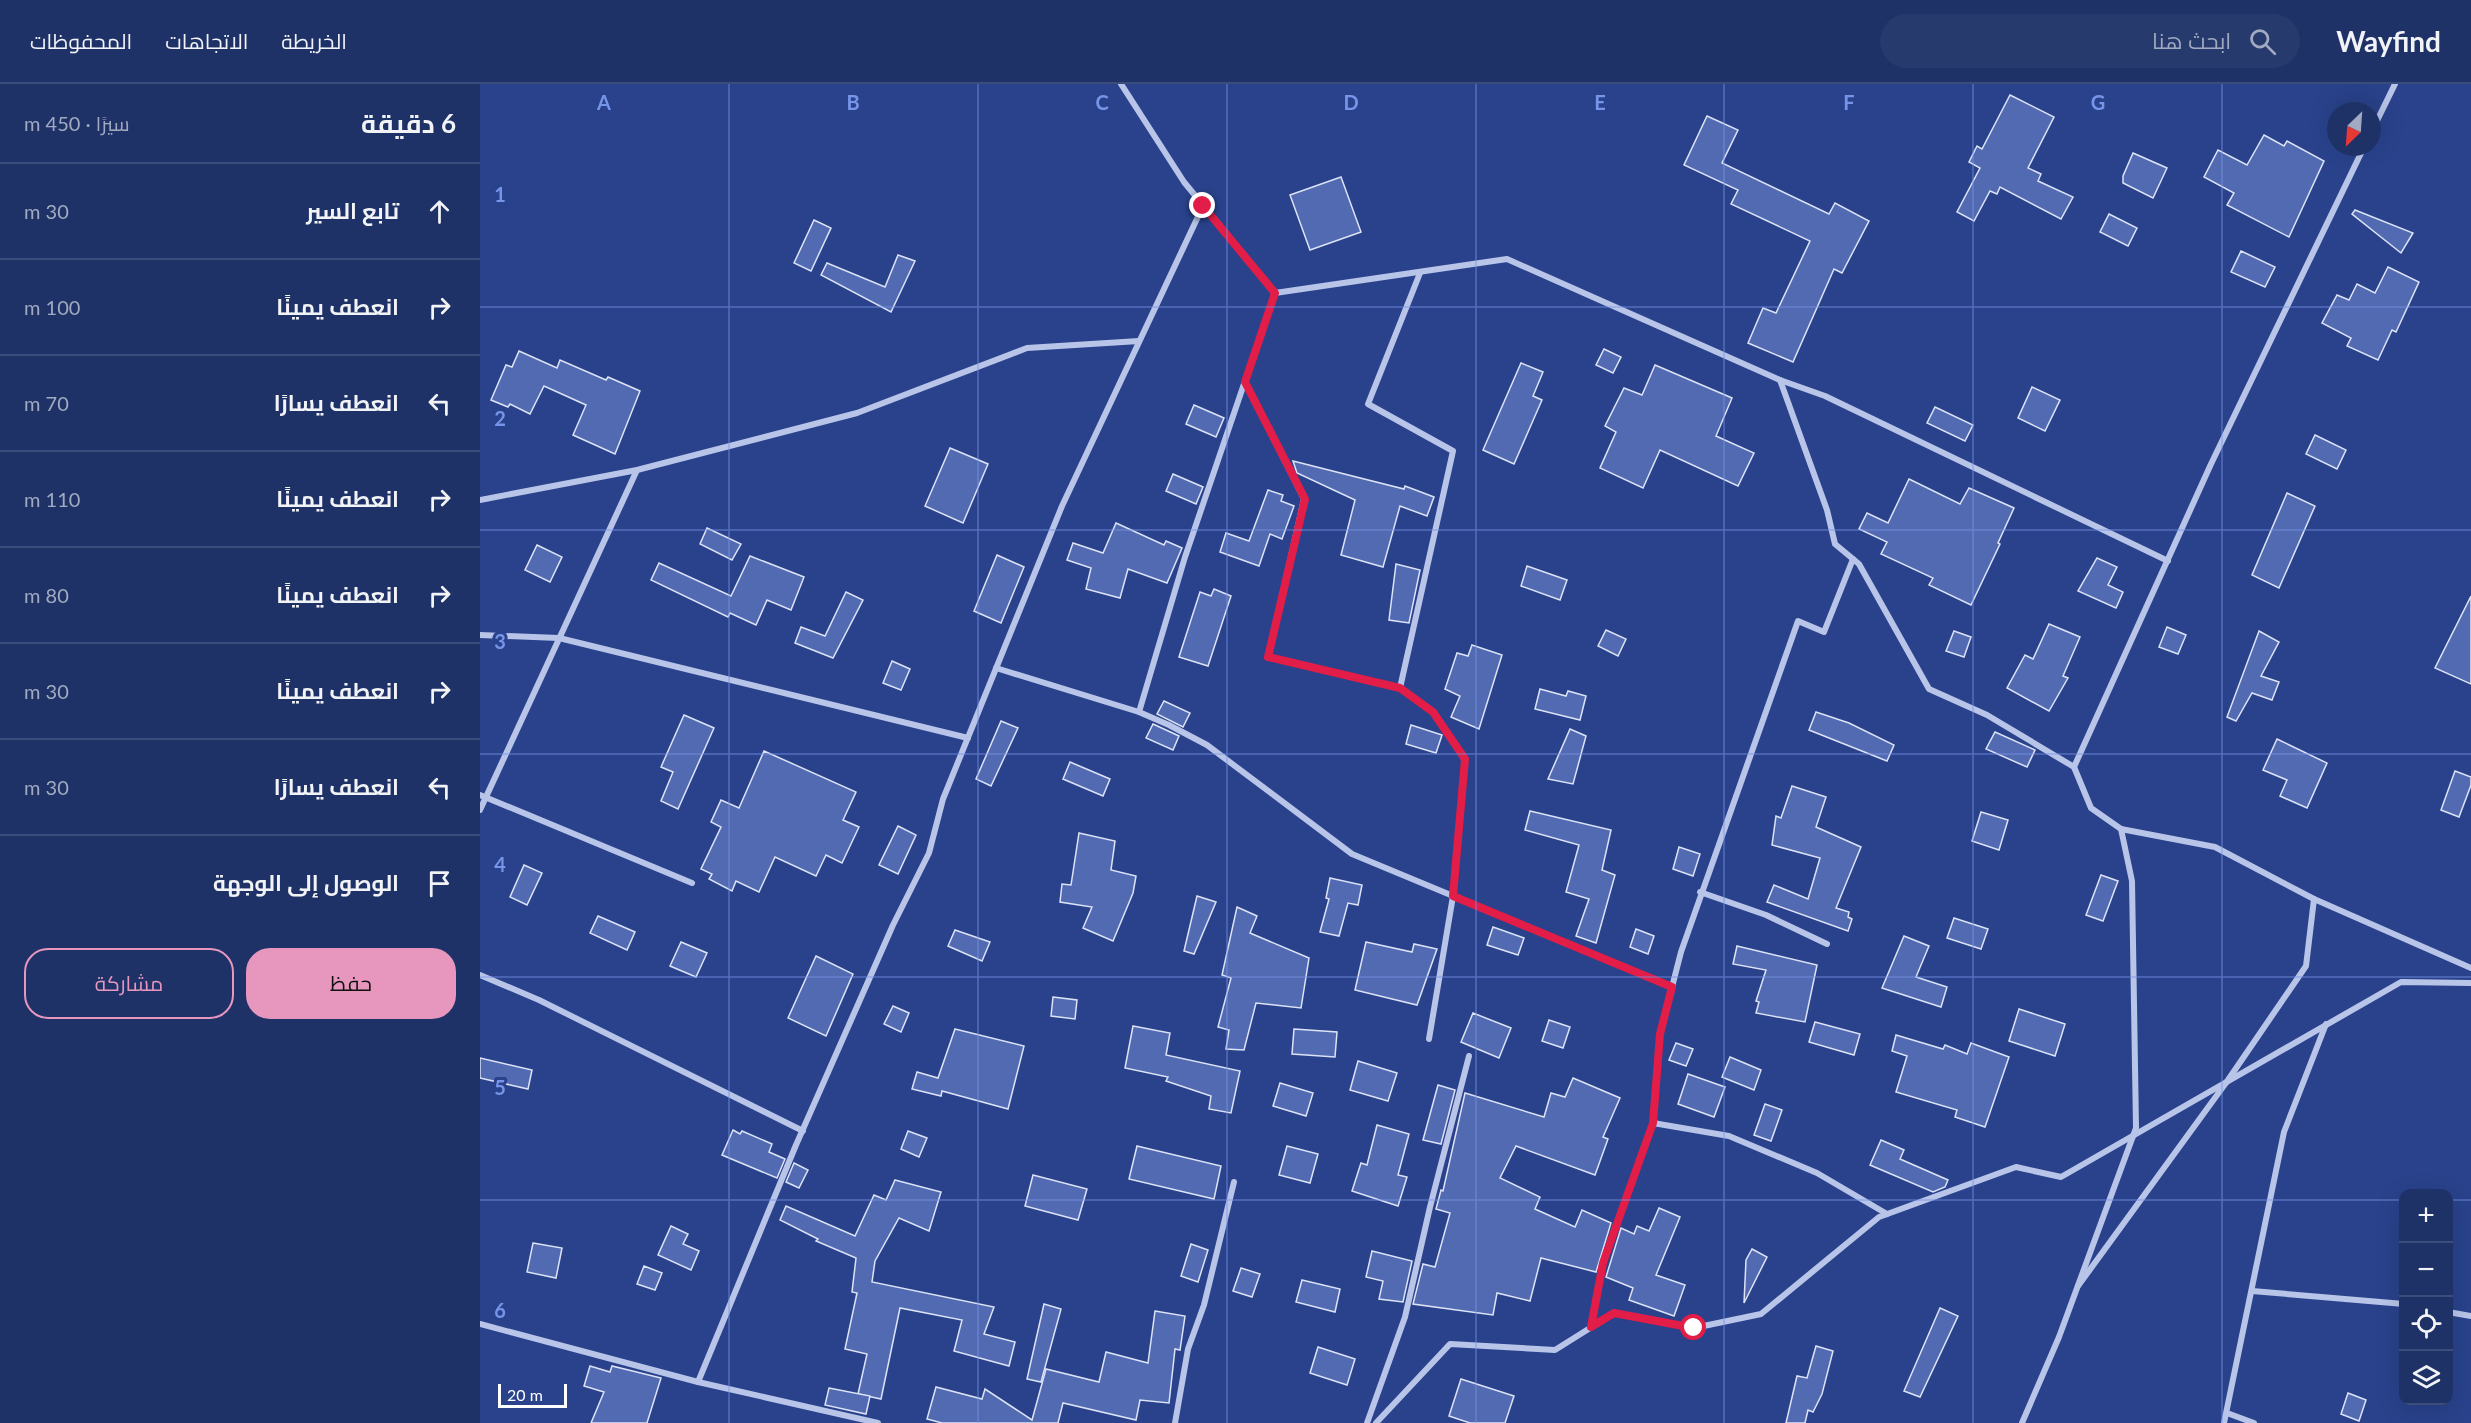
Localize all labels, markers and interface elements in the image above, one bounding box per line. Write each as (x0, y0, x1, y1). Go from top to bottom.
search box (1880, 14, 2300, 68)
text: Wayfind (2336, 24, 2441, 58)
icon: search (2246, 25, 2279, 58)
text: ابحث هنا (2152, 27, 2231, 54)
text: المحفوظات (30, 28, 132, 53)
text: الاتجاهات (165, 28, 248, 53)
text: الخريطة (281, 28, 347, 53)
text: A (596, 90, 611, 114)
text: B (846, 90, 860, 114)
text: C (1095, 90, 1109, 114)
text: D (1343, 90, 1359, 114)
text: E (1594, 90, 1606, 114)
text: F (1843, 90, 1855, 114)
text: G (2091, 90, 2105, 114)
north arrow (2327, 102, 2381, 156)
text: 6 دقيقة (361, 107, 456, 139)
text: سيرًا · 450 m (24, 111, 130, 135)
text: 1 (494, 182, 506, 206)
route end (1189, 192, 1215, 218)
icon: ahead (423, 195, 456, 228)
text: تابع السير (306, 197, 399, 224)
text: 30 m (24, 199, 69, 223)
icon: right (423, 291, 456, 324)
text: انعطف يمينًا (276, 293, 399, 320)
text: 100 m (24, 295, 80, 319)
icon: left (423, 387, 456, 420)
text: انعطف يسارًا (274, 389, 399, 416)
text: 70 m (24, 391, 69, 415)
text: 2 (494, 406, 506, 430)
icon: right (423, 483, 456, 516)
text: انعطف يمينًا (276, 485, 399, 512)
text: 110 m (24, 487, 80, 511)
icon: right (423, 579, 456, 612)
text: انعطف يمينًا (276, 581, 399, 608)
text: 80 m (24, 583, 69, 607)
text: 3 (494, 629, 506, 653)
icon: right (423, 675, 456, 708)
text: انعطف يمينًا (276, 677, 399, 704)
text: 30 m (24, 679, 69, 703)
icon: left (423, 771, 456, 804)
text: انعطف يسارًا (274, 773, 399, 800)
text: 30 m (24, 775, 69, 799)
text: 4 (494, 852, 506, 876)
icon: arrive (423, 867, 456, 900)
text: الوصول إلى الوجهة (213, 869, 399, 896)
button: مشاركة (24, 948, 234, 1019)
button: حفظ (246, 948, 456, 1019)
text: 5 (494, 1075, 506, 1099)
map controls (2399, 1189, 2453, 1405)
button: + (2399, 1189, 2453, 1243)
button: − (2399, 1243, 2453, 1297)
button: locate (2399, 1297, 2453, 1351)
text: 6 (494, 1298, 506, 1322)
route start (1680, 1314, 1706, 1340)
button: layers (2399, 1351, 2453, 1405)
scale bar (498, 1381, 567, 1408)
text: 20 m (507, 1385, 543, 1404)

